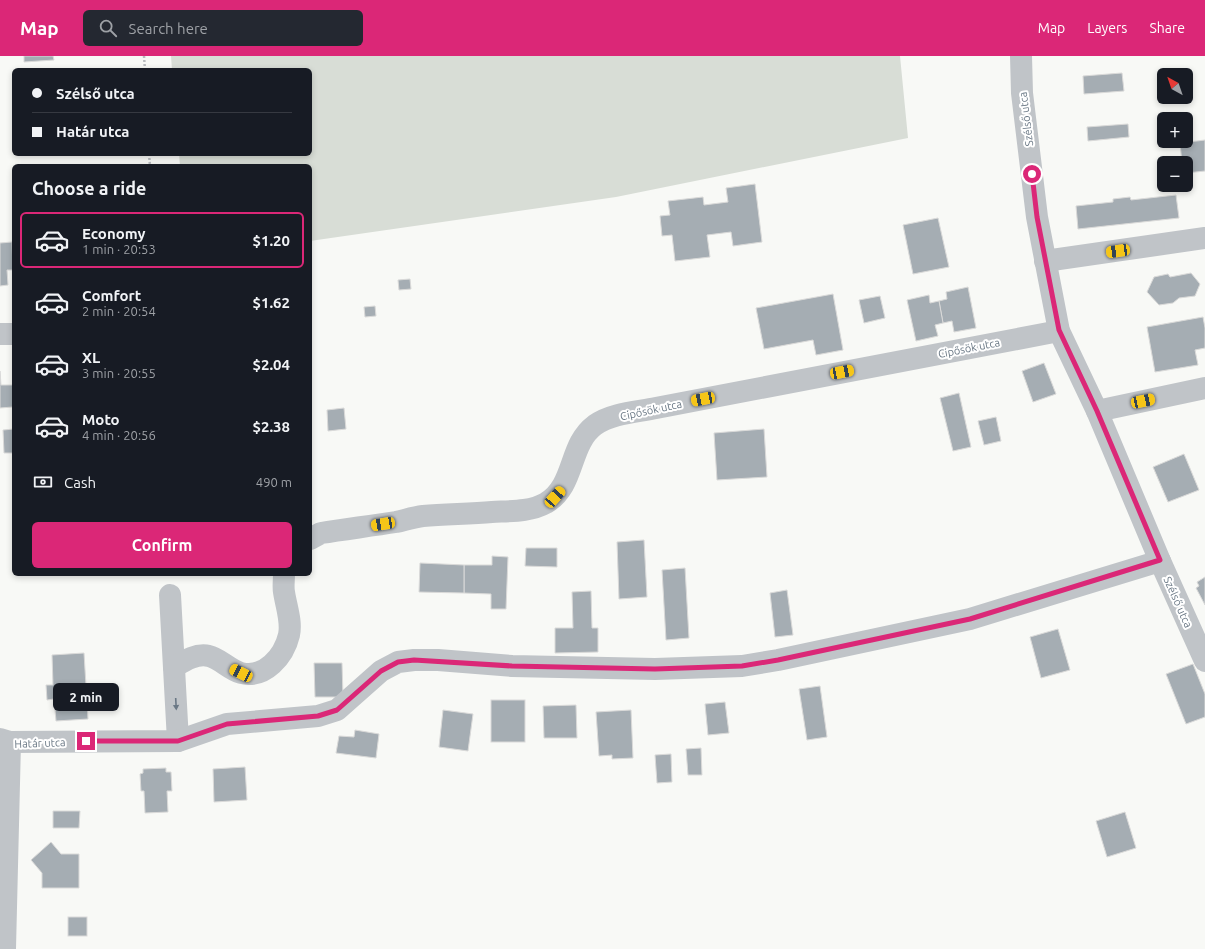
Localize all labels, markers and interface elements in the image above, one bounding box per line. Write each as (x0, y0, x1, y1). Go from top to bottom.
search box (83, 10, 363, 46)
text: Map (20, 17, 59, 39)
icon: search (97, 17, 119, 39)
text: Search here (129, 20, 208, 37)
text: Map (1038, 20, 1065, 36)
text: Layers (1087, 20, 1127, 36)
text: Share (1149, 20, 1185, 36)
north arrow (1157, 68, 1193, 104)
map controls (1157, 68, 1193, 192)
text: Szélső utca (56, 85, 135, 102)
street label: Szélső utca (1017, 91, 1035, 147)
button: + (1157, 112, 1193, 148)
text: Határ utca (56, 123, 129, 140)
button: − (1157, 156, 1193, 192)
route start (1023, 165, 1041, 183)
text: Choose a ride (32, 178, 146, 198)
icon: car (34, 222, 70, 258)
text: Economy (82, 225, 146, 242)
text: $1.20 (252, 232, 290, 249)
text: 1 min · 20:53 (82, 242, 156, 256)
car (1105, 243, 1131, 259)
icon: car (34, 284, 70, 320)
text: Comfort (82, 287, 141, 304)
text: $1.62 (252, 294, 290, 311)
text: 2 min · 20:54 (82, 304, 156, 318)
street label: Cipősök utca (937, 336, 1001, 360)
icon: car (34, 346, 70, 382)
text: XL (82, 349, 100, 366)
text: $2.04 (252, 356, 290, 373)
car (829, 364, 855, 380)
text: 3 min · 20:55 (82, 366, 156, 380)
car (690, 391, 716, 407)
car (1130, 393, 1156, 409)
street label: Cipősök utca (619, 398, 683, 422)
icon: car (34, 408, 70, 444)
text: Moto (82, 411, 120, 428)
text: $2.38 (252, 418, 290, 435)
text: 4 min · 20:56 (82, 428, 156, 442)
icon: cash (32, 471, 54, 493)
text: Cash (64, 474, 96, 491)
text: 490 m (256, 475, 292, 489)
car (543, 484, 567, 510)
car (370, 516, 396, 532)
button: Confirm (32, 522, 292, 568)
street label: Szélső utca (1161, 575, 1195, 629)
car (228, 662, 254, 684)
callout: 2 min (53, 683, 119, 711)
text: 2 min (70, 690, 102, 704)
one-way arrow (173, 698, 179, 711)
route end (77, 732, 95, 750)
street label: Határ utca (14, 736, 66, 750)

